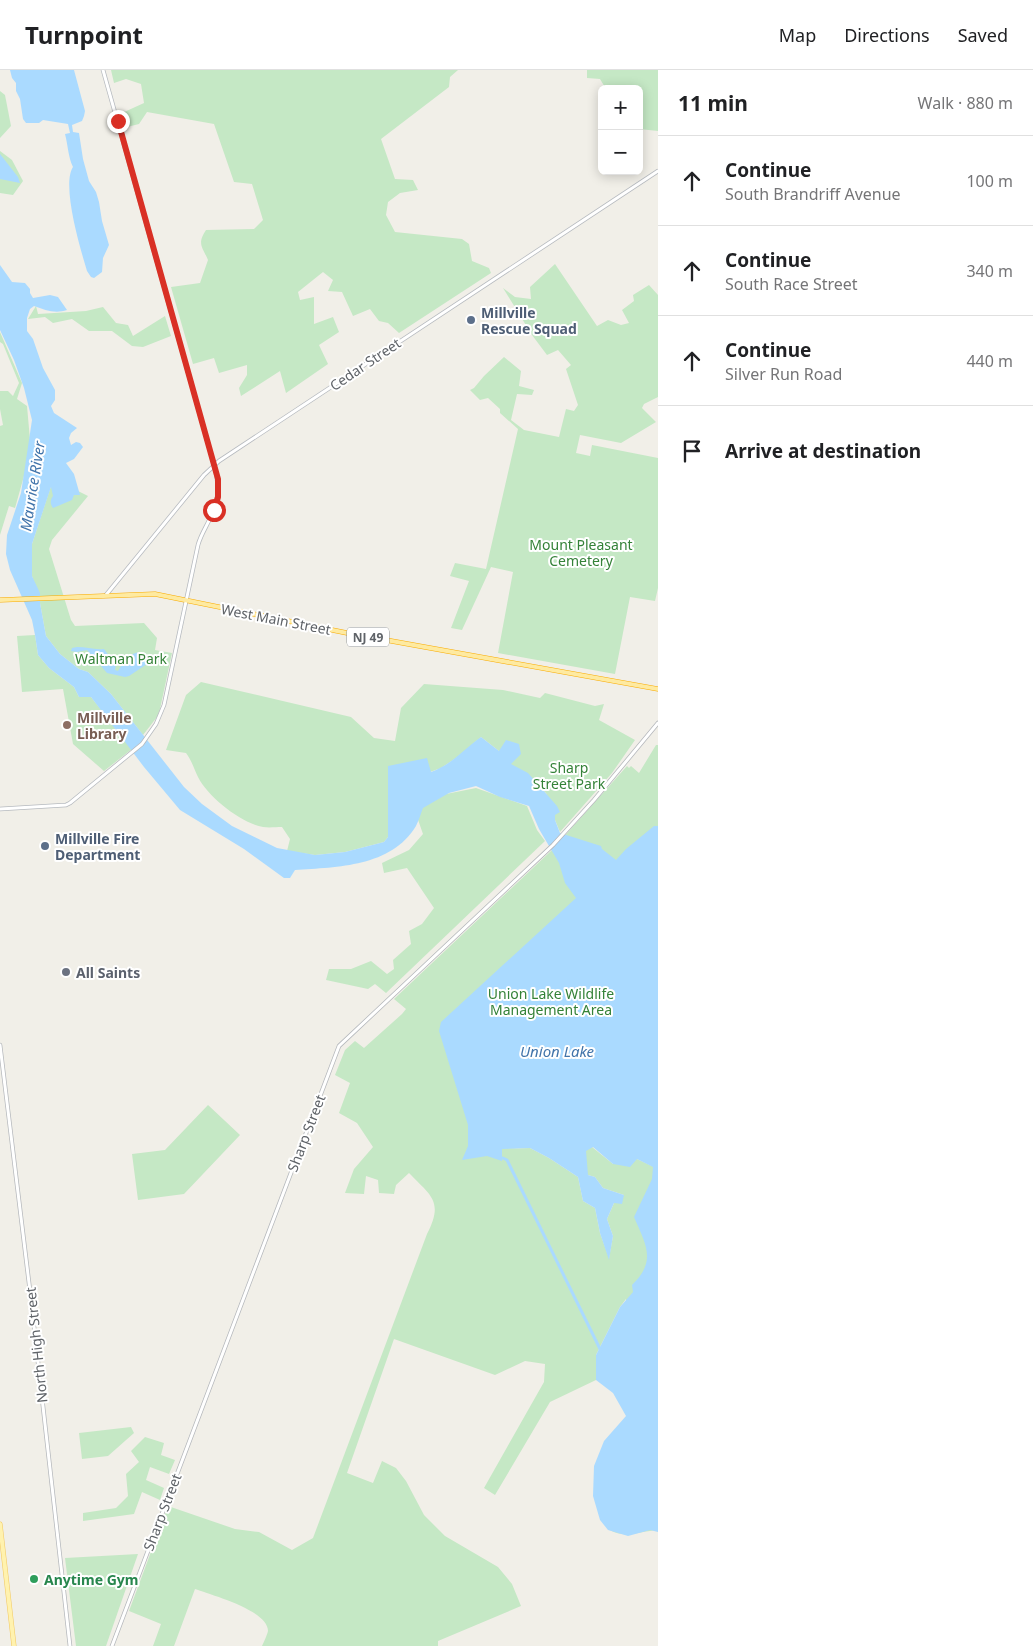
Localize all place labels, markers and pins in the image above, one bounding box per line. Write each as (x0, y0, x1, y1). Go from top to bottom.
place label: Millville Rescue Squad (481, 303, 577, 338)
marker: Millville Rescue Squad (465, 314, 477, 326)
place label: Millville Library (77, 708, 132, 743)
marker: Millville Library (61, 719, 73, 731)
place label: Millville Fire Department (55, 829, 140, 864)
marker: Millville Fire Department (39, 840, 51, 852)
place label: All Saints (76, 963, 140, 982)
marker: All Saints (60, 966, 72, 978)
place label: Anytime Gym (44, 1570, 138, 1589)
marker: Anytime Gym (28, 1573, 40, 1585)

